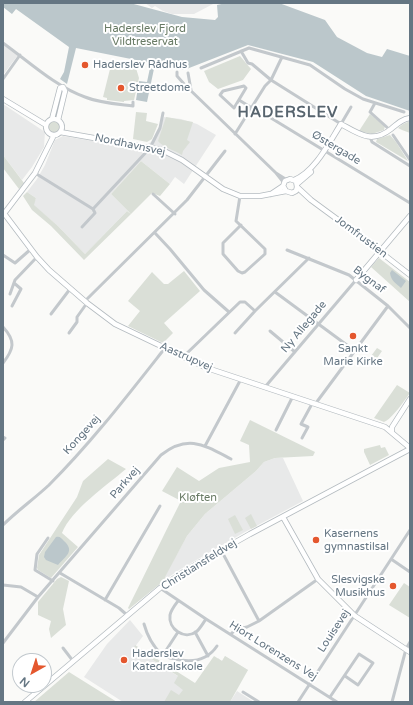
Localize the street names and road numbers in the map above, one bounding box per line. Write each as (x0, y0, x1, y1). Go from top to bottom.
street label: Østergade (309, 128, 363, 168)
street label: Nordhavnsvej (94, 131, 166, 159)
street label: Jomfrustien (332, 213, 390, 261)
street label: Bygnaf (350, 264, 388, 296)
street label: Ny Allegade (278, 298, 330, 356)
street label: Aastrupvej (158, 340, 214, 374)
street label: Kongevej (61, 413, 103, 457)
street label: Parkvej (107, 464, 143, 502)
street label: Christiansfeldvej (159, 537, 239, 593)
street label: Louisevej (315, 607, 353, 655)
street label: Hiort Lorenzens Vej (226, 619, 320, 683)

